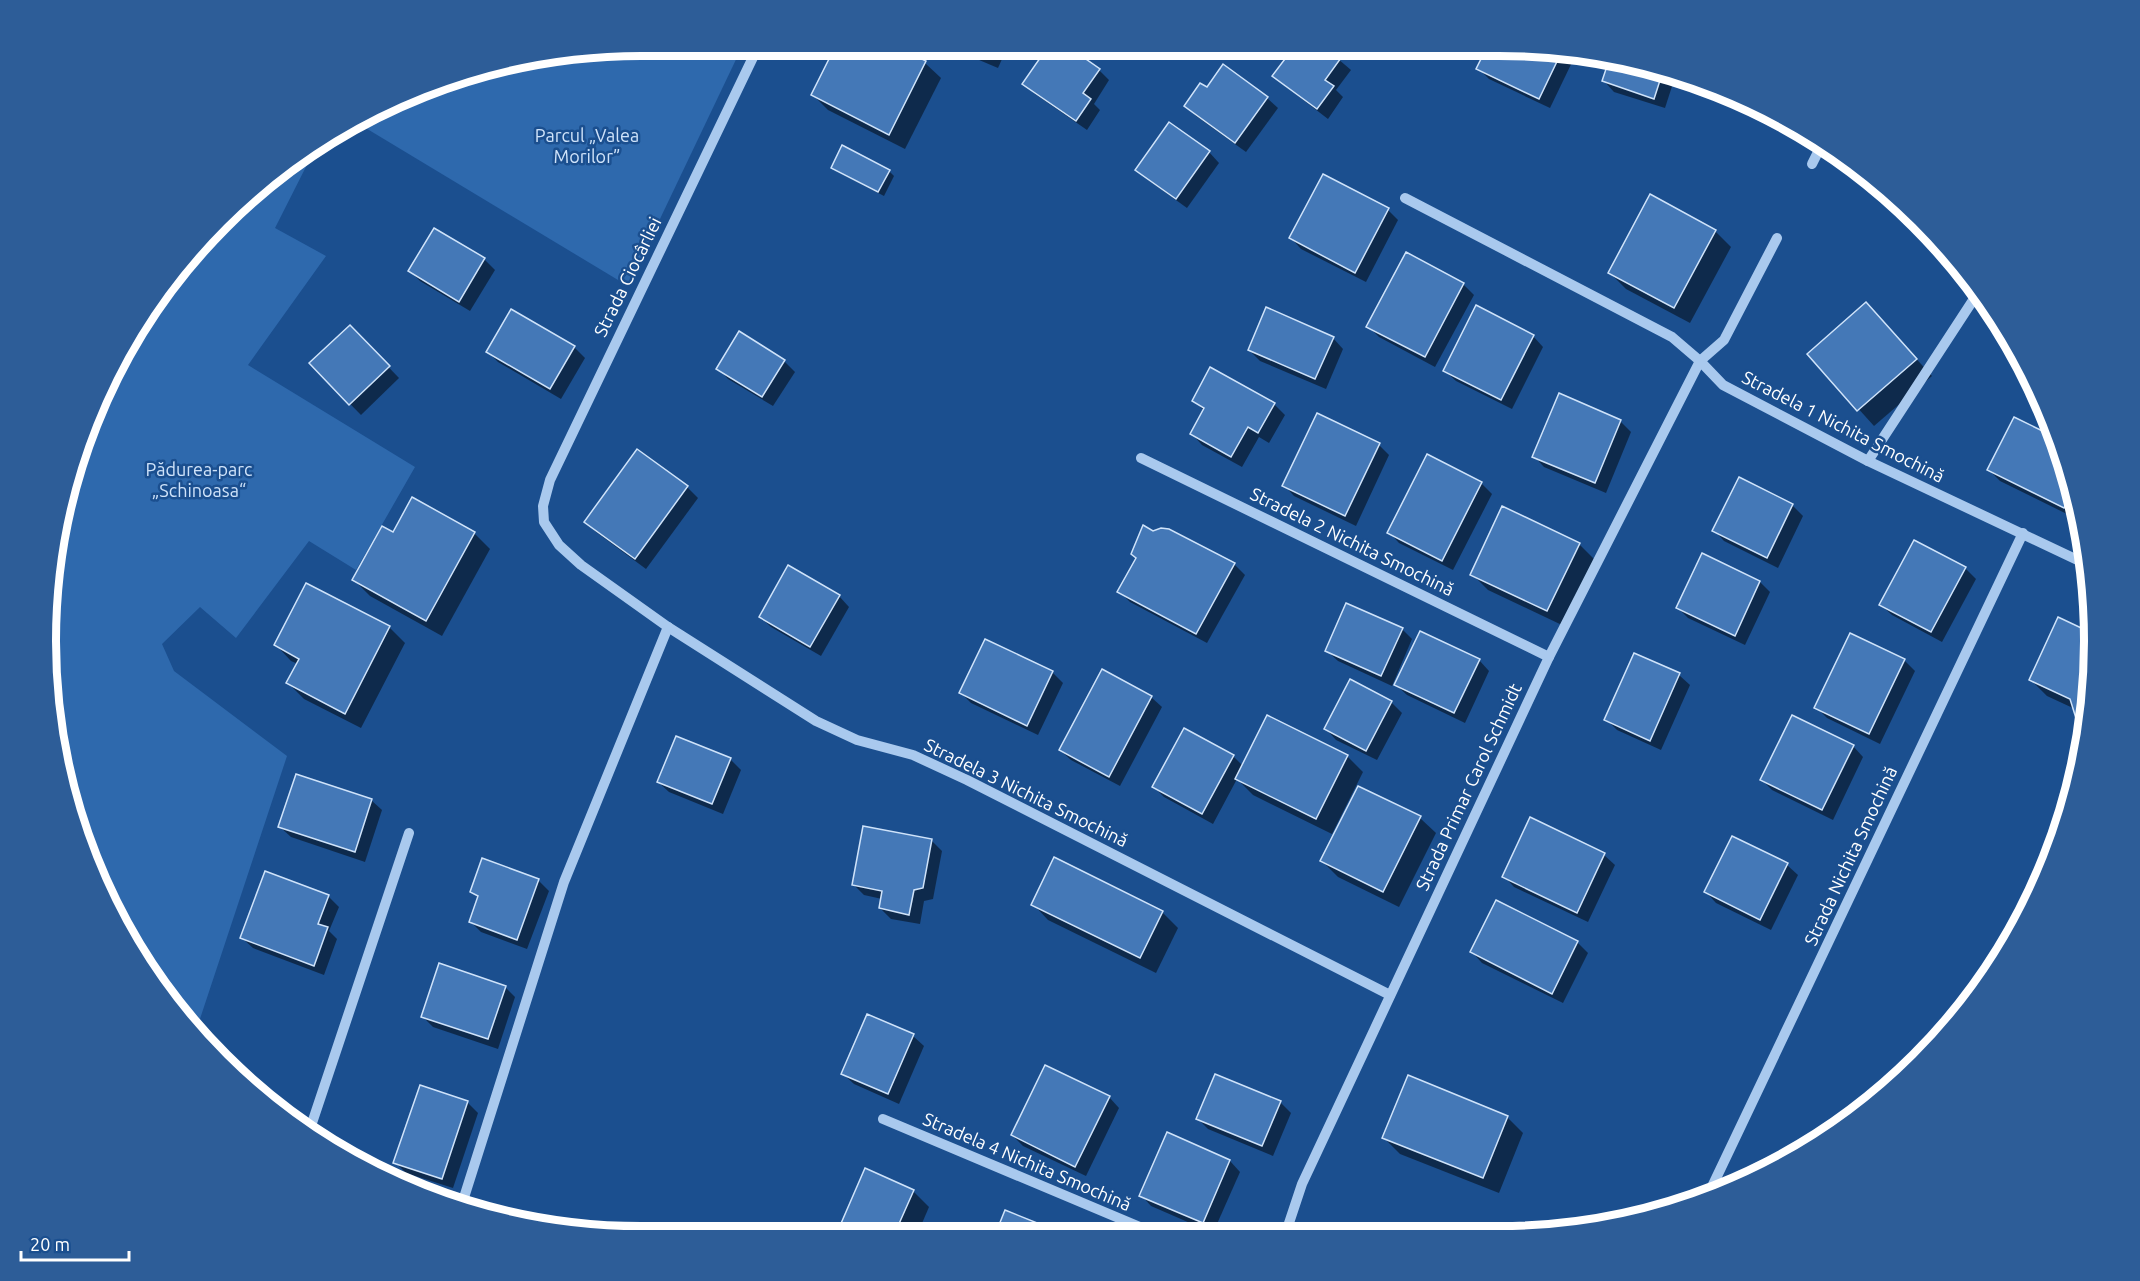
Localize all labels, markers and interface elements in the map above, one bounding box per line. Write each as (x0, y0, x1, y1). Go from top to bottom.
park label: Parcul „Valea Morilor” (535, 125, 639, 166)
street label: Strada Ciocârliei (590, 214, 665, 339)
street label: Stradela 1 Nichita Smochină (1739, 366, 1948, 486)
park label: Pădurea-parc „Schinoasa“ (146, 459, 252, 500)
street label: Stradela 2 Nichita Smochină (1247, 483, 1458, 599)
street label: Strada Primar Carol Schmidt (1411, 680, 1525, 893)
street label: Stradela 3 Nichita Smochină (921, 734, 1132, 850)
street label: Strada Nichita Smochină (1800, 763, 1900, 948)
street label: Stradela 4 Nichita Smochină (920, 1108, 1134, 1214)
scale bar (21, 1224, 129, 1262)
text: 20 m (30, 1234, 70, 1254)

